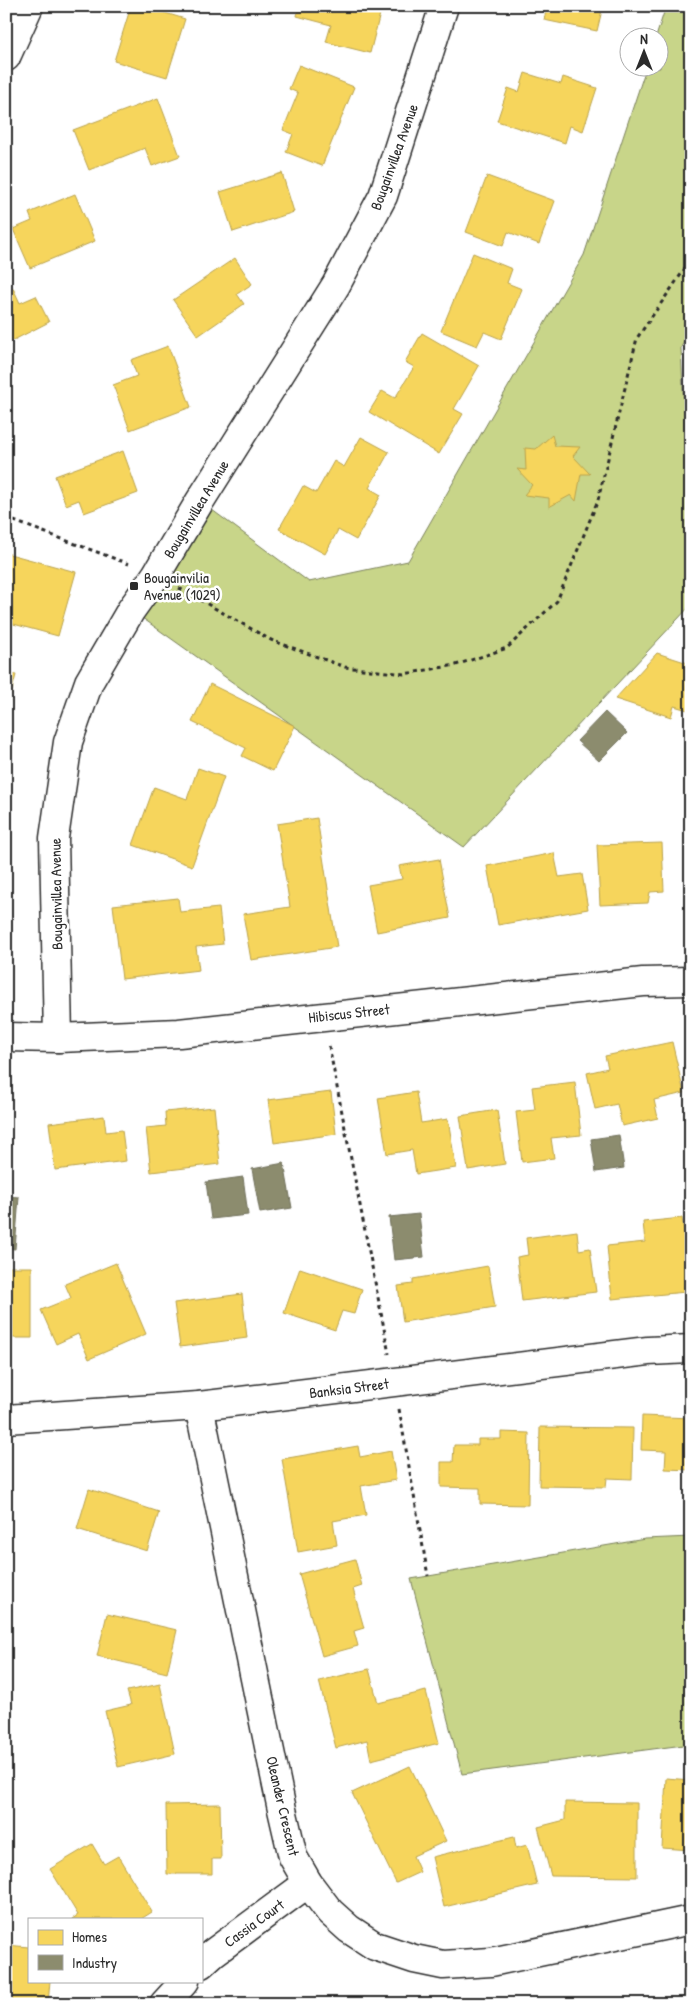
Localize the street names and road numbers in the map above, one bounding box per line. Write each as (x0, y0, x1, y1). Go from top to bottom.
street label: Bougainvillea Avenue (365, 101, 423, 213)
street label: Bougainvillea Avenue (158, 456, 234, 562)
street label: Bougainvillea Avenue (45, 838, 67, 950)
street label: Hibiscus Street (307, 998, 392, 1028)
street label: Banksia Street (308, 1373, 391, 1403)
street label: Oleander Crescent (261, 1754, 305, 1859)
street label: Cassia Court (220, 1894, 289, 1952)

